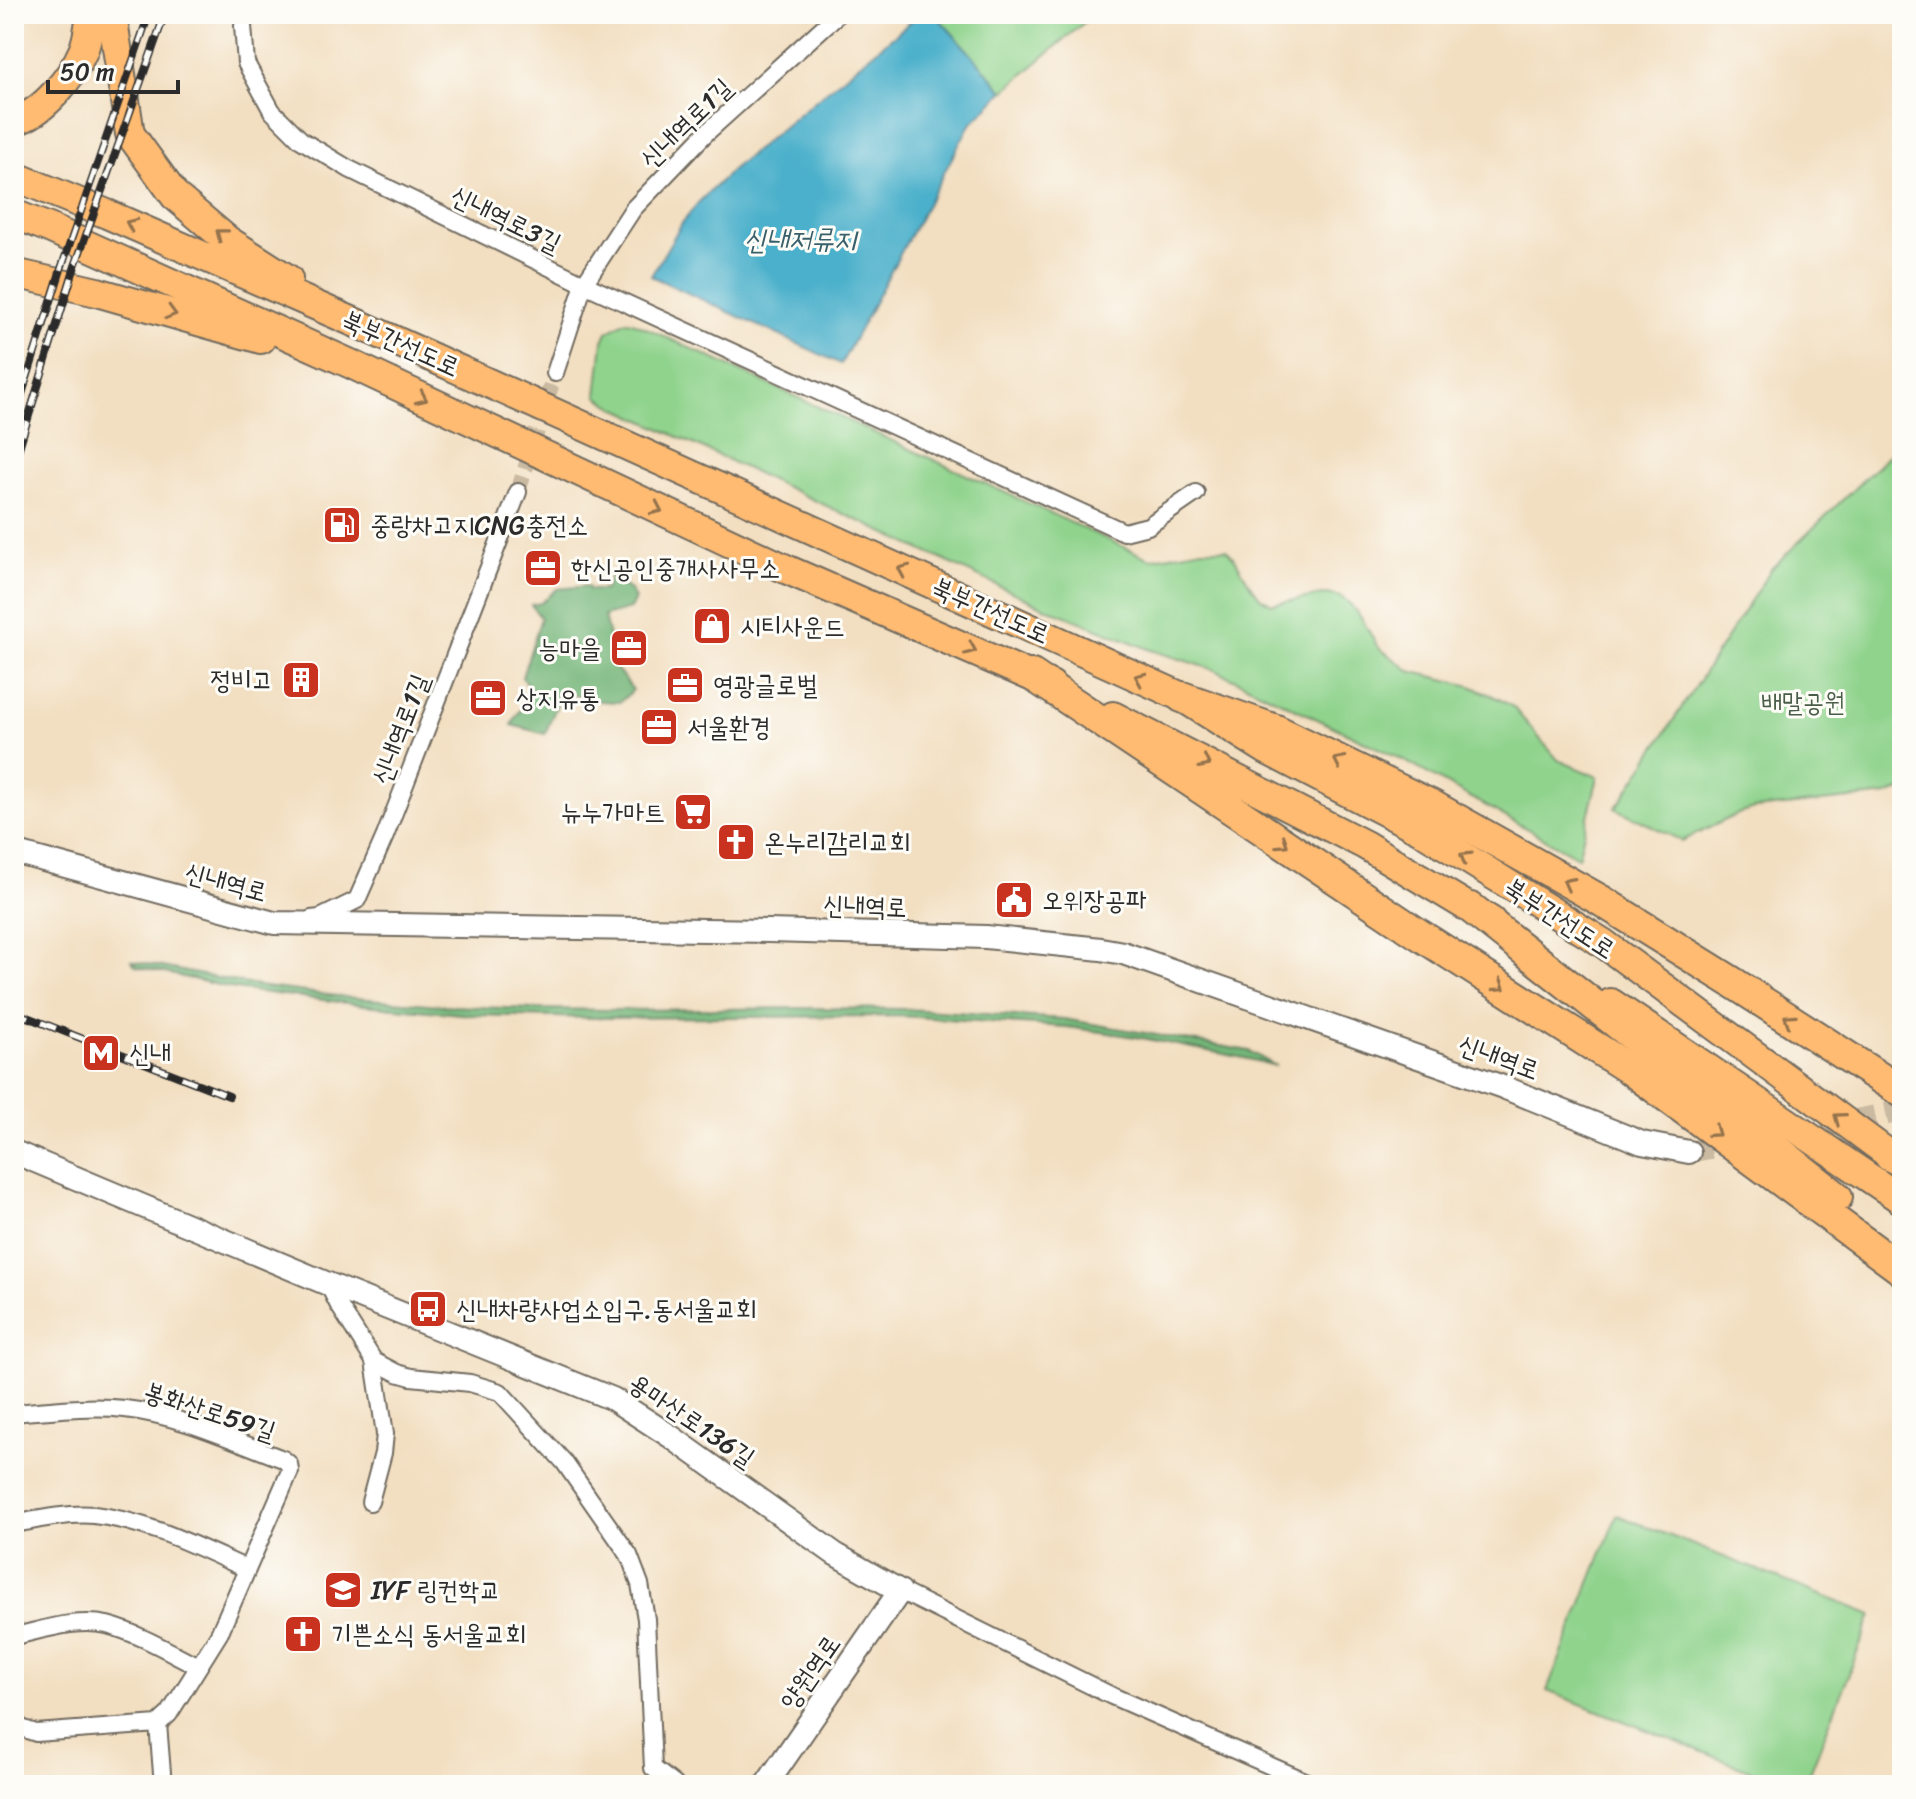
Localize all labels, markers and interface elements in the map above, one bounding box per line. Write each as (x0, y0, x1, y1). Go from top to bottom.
scale bar (48, 44, 178, 94)
text: 50 m (60, 51, 115, 93)
street label: 신내역로1길 (628, 66, 744, 180)
street label: 신내역로3길 (442, 172, 570, 266)
water label: 신내저류지 (744, 215, 859, 264)
one-way arrow (124, 218, 139, 234)
one-way arrow (216, 229, 230, 244)
street label: 북부간선도로 (334, 296, 468, 390)
one-way arrow (163, 304, 177, 321)
one-way arrow (414, 388, 428, 404)
one-way arrow (649, 499, 663, 515)
place label: 중랑차고지CNG충전소 (370, 502, 588, 548)
fuel station icon: 중랑차고지CNG충전소 (321, 504, 363, 546)
place label: 한신공인중개사사무소 (571, 545, 780, 591)
office icon: 한신공인중개사사무소 (522, 547, 564, 589)
street label: 북부간선도로 (924, 563, 1058, 657)
one-way arrow (897, 564, 912, 580)
place label: 시티사운드 (740, 603, 845, 649)
shop icon: 시티사운드 (691, 605, 733, 647)
place label: 능마을 (538, 625, 601, 671)
office icon: 능마을 (608, 627, 650, 669)
one-way arrow (963, 639, 977, 655)
place label: 정비고 (210, 657, 273, 703)
building icon: 정비고 (280, 659, 322, 701)
place label: 영광글로벌 (713, 662, 818, 708)
office icon: 영광글로벌 (664, 664, 706, 706)
street label: 신내역로1길 (358, 667, 442, 791)
one-way arrow (1134, 671, 1149, 687)
place label: 상지유통 (516, 675, 600, 721)
office icon: 상지유통 (467, 677, 509, 719)
park label: 배말공원 (1761, 679, 1845, 725)
place label: 서울환경 (687, 704, 771, 750)
office icon: 서울환경 (638, 706, 680, 748)
one-way arrow (1196, 754, 1211, 769)
one-way arrow (1333, 755, 1347, 771)
place label: 뉴누가마트 (560, 789, 665, 835)
supermarket icon: 뉴누가마트 (672, 791, 714, 833)
place label: 온누리감리교회 (764, 819, 910, 865)
church icon: 온누리감리교회 (715, 821, 757, 863)
one-way arrow (1274, 833, 1288, 848)
street label: 신내역로 (180, 849, 272, 915)
one-way arrow (1459, 852, 1474, 867)
street label: 북부간선도로 (1495, 865, 1625, 971)
place label: 오위장공파 (1042, 877, 1147, 923)
one-way arrow (1562, 877, 1577, 892)
public building icon: 오위장공파 (993, 879, 1035, 921)
street label: 신내역로 (822, 882, 908, 930)
one-way arrow (1491, 977, 1505, 992)
one-way arrow (1784, 1014, 1798, 1029)
street label: 신내역로 (1452, 1021, 1546, 1093)
place label: 신내 (129, 1030, 171, 1076)
metro station icon: 신내 (80, 1032, 122, 1074)
one-way arrow (1834, 1113, 1848, 1128)
one-way arrow (1706, 1122, 1721, 1137)
place label: 신내차량사업소입구.동서울교회 (456, 1286, 757, 1332)
bus stop icon: 신내차량사업소입구.동서울교회 (407, 1288, 449, 1330)
street label: 용마산로136길 (619, 1360, 765, 1480)
street label: 봉화산로59길 (138, 1368, 282, 1454)
place label: IYF 링컨학교 (370, 1567, 500, 1613)
school or university icon: IYF 링컨학교 (322, 1569, 364, 1611)
place label: 기쁜소식 동서울교회 (331, 1611, 526, 1657)
church icon: 기쁜소식 동서울교회 (282, 1613, 324, 1655)
street label: 양원역로 (767, 1625, 853, 1719)

